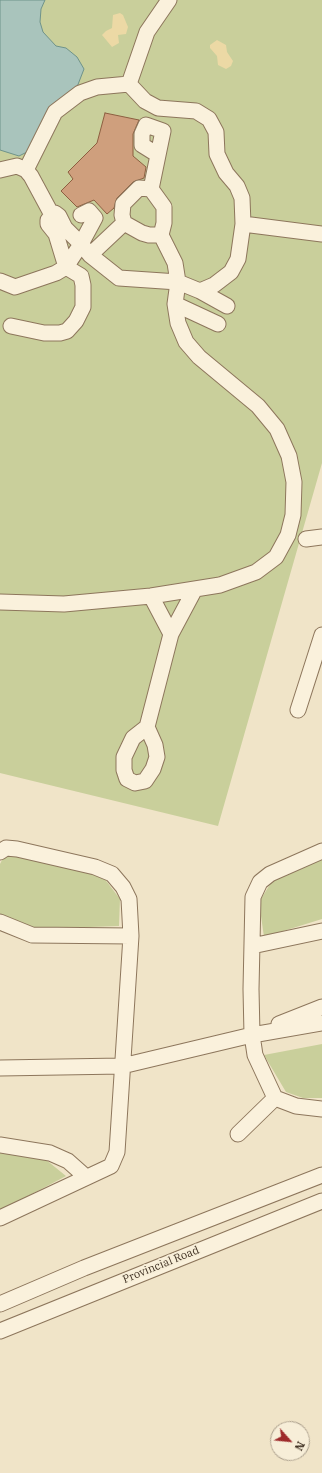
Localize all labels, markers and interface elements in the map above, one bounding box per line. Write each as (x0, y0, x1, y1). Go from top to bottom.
street label: Provincial Road (121, 1244, 201, 1286)
north arrow (270, 1421, 310, 1461)
text: N (292, 1439, 308, 1453)

